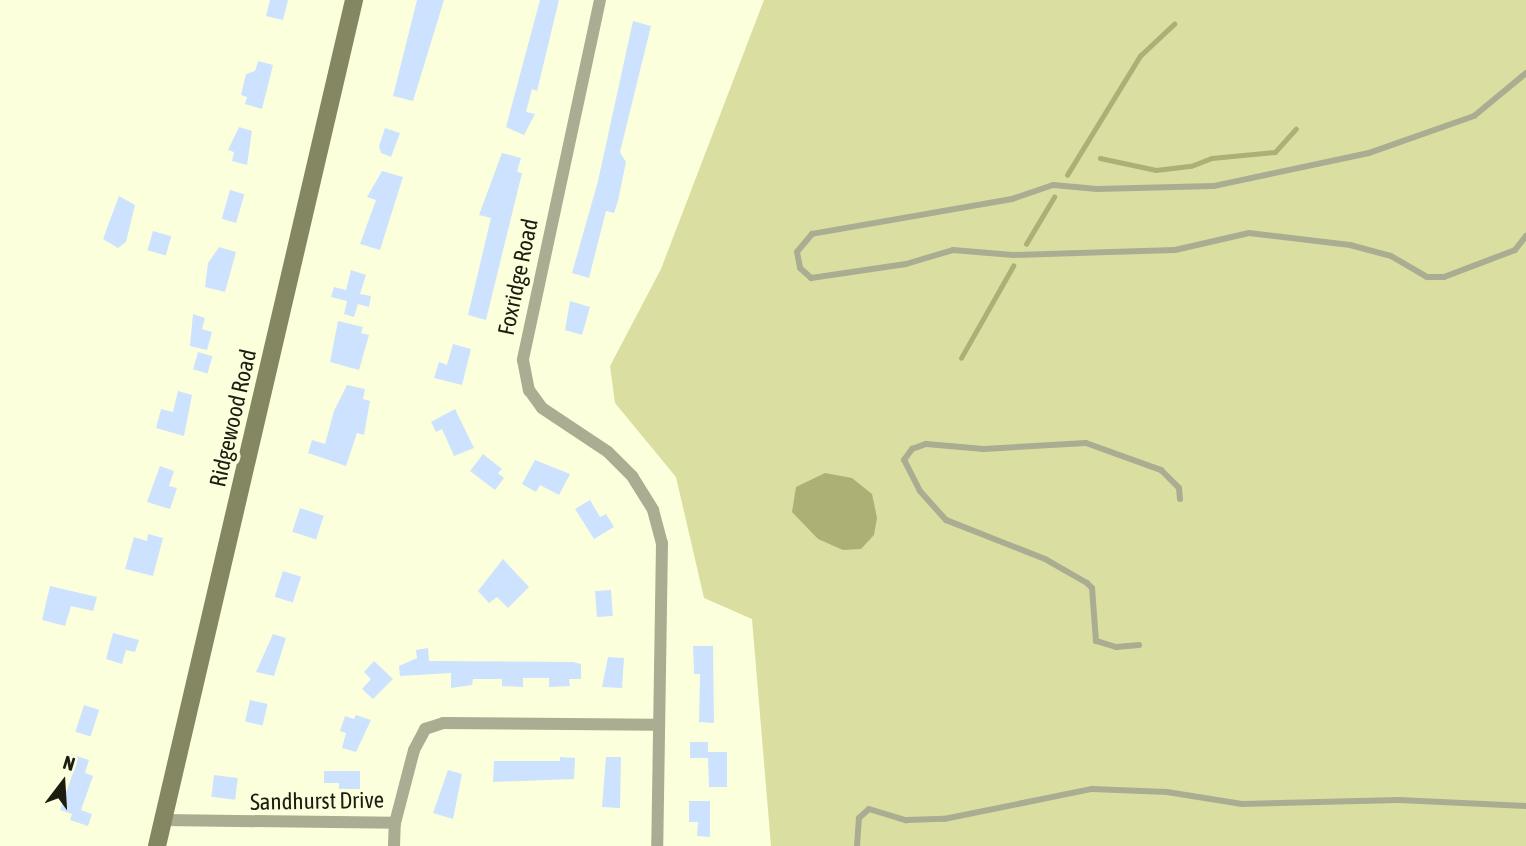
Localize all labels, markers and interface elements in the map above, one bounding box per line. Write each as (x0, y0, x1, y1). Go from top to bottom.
street label: Foxridge Road (492, 216, 544, 338)
street label: Ridgewood Road (204, 346, 262, 490)
north arrow (28, 748, 98, 818)
text: N (61, 751, 78, 775)
street label: Sandhurst Drive (250, 786, 384, 816)

